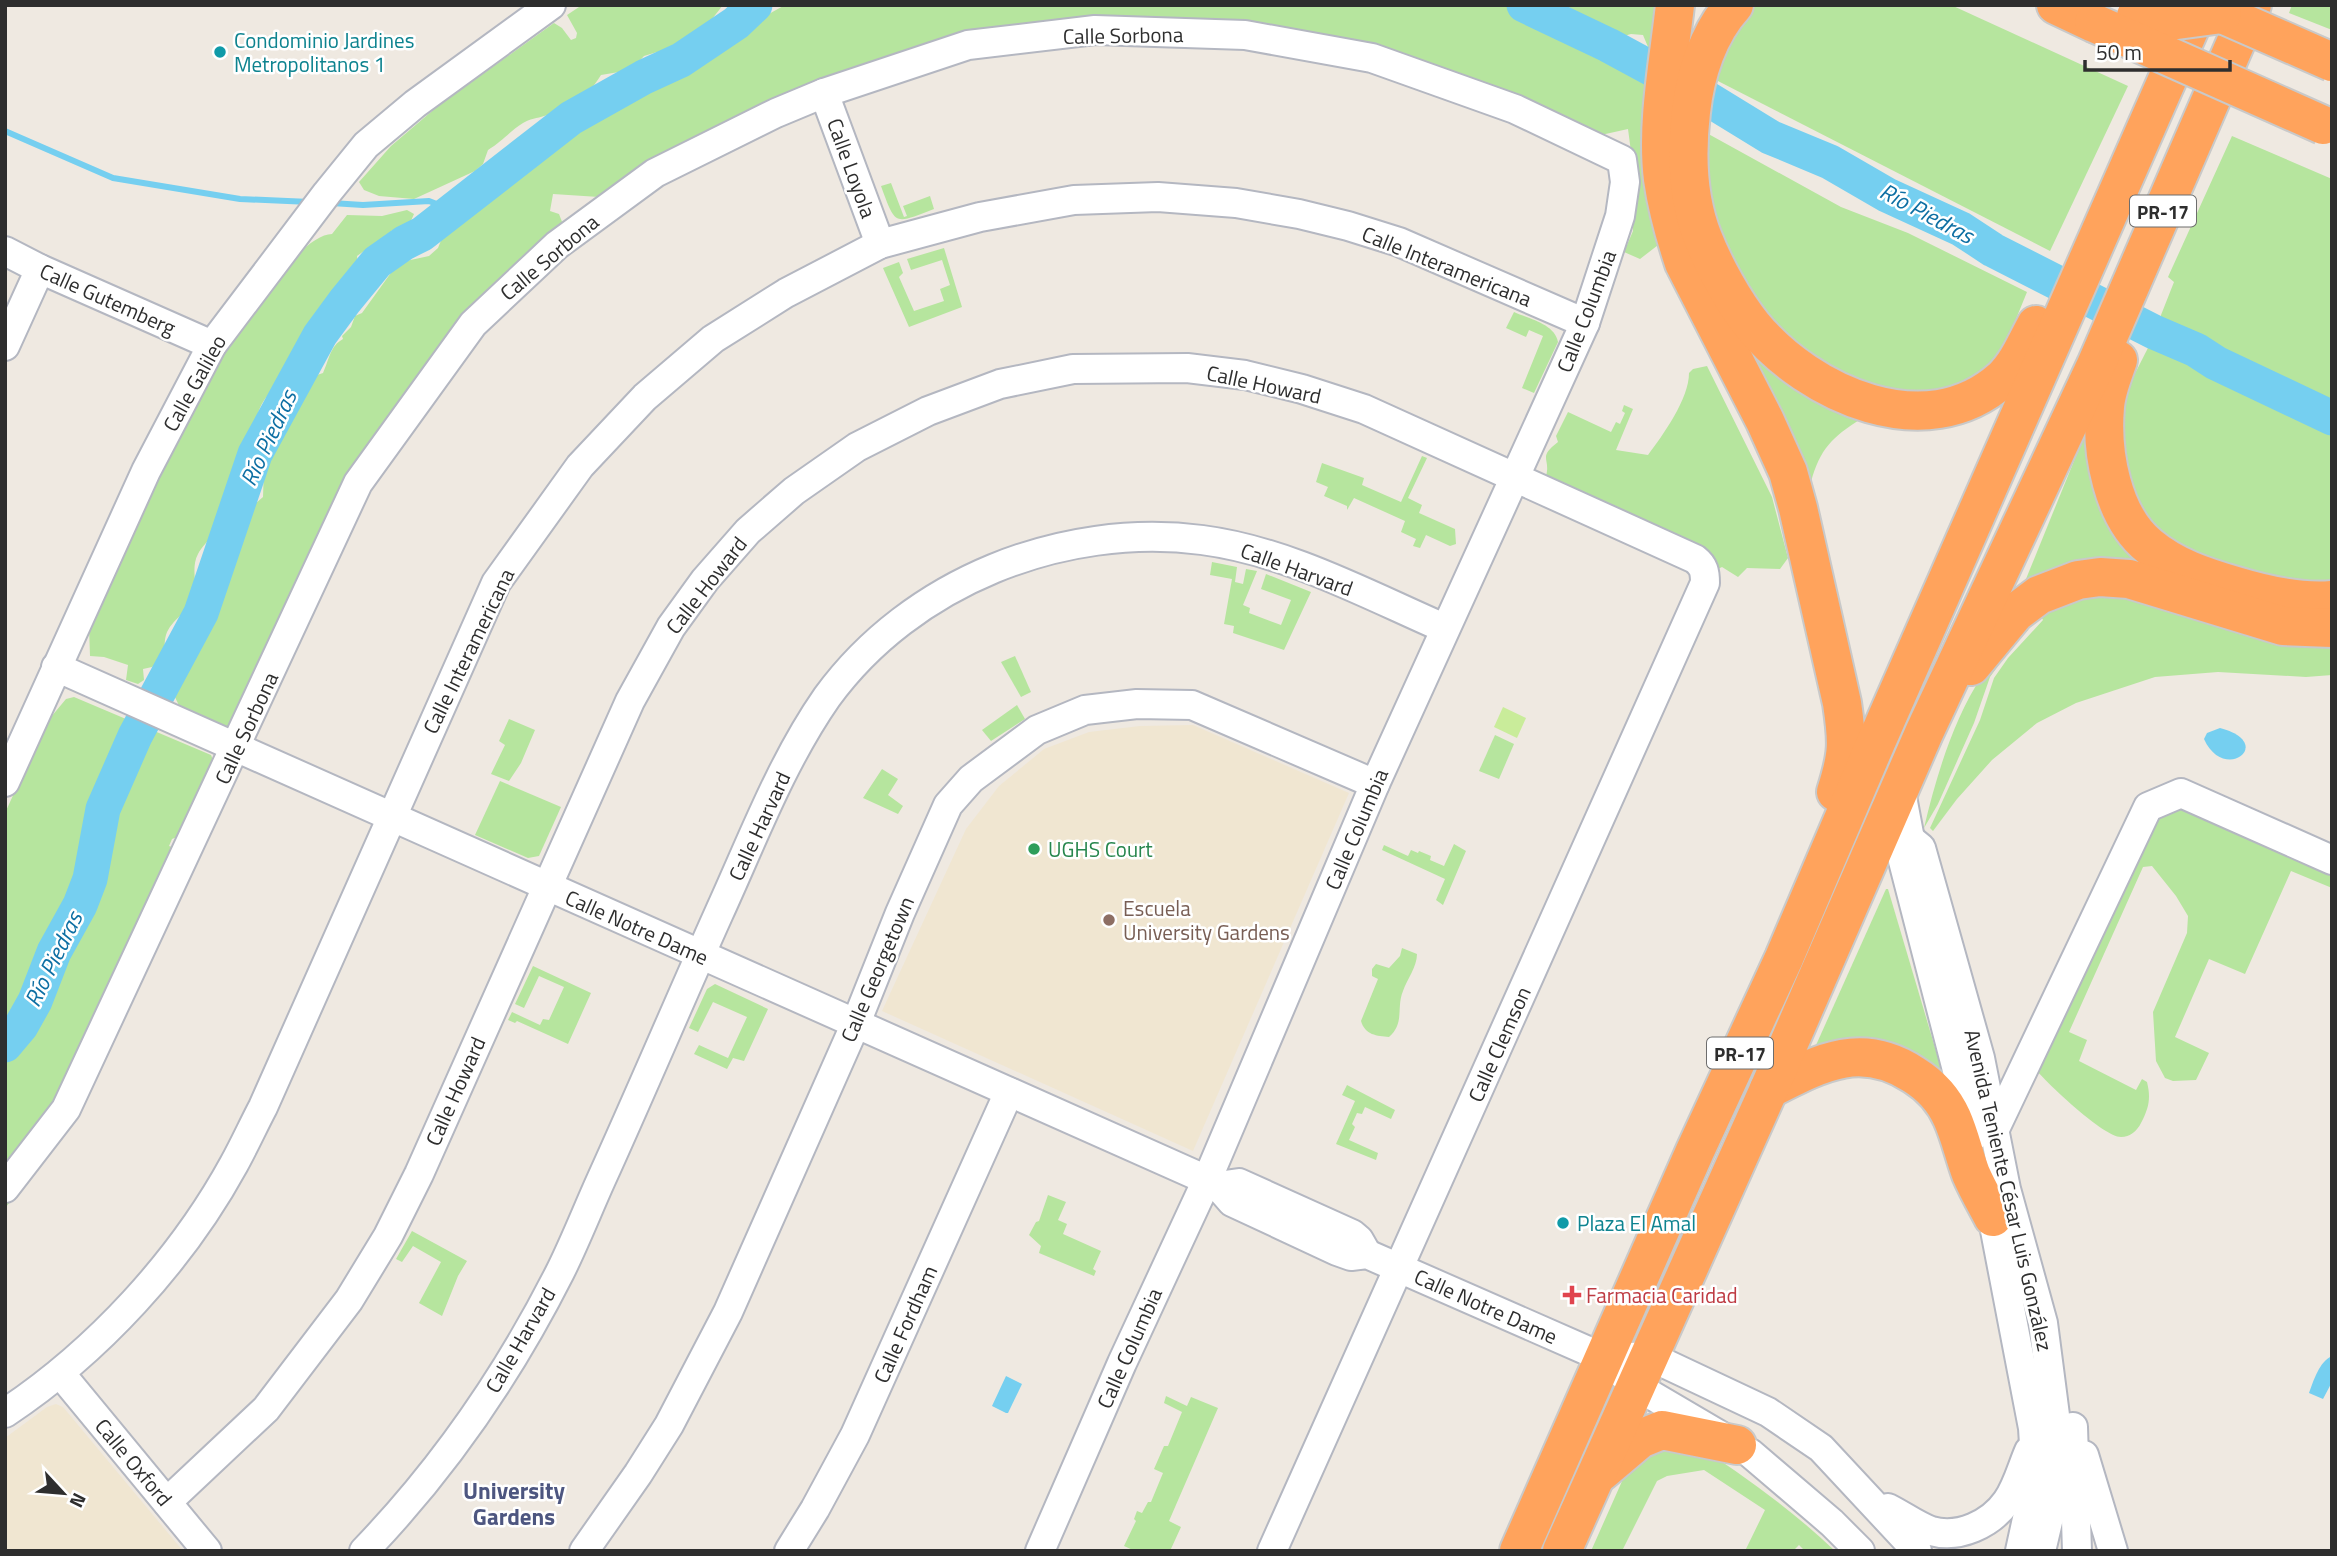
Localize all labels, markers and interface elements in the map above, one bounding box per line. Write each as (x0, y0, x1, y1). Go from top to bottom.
street label: Calle Sorbona (1062, 18, 1184, 52)
place label: Condominio Jardines Metropolitanos 1 (234, 24, 414, 80)
scale bar (2085, 28, 2230, 72)
text: 50 m (2096, 36, 2142, 68)
marker: Condominio Jardines Metropolitanos 1 (212, 44, 228, 60)
street label: Calle Loyola (819, 114, 885, 223)
water label: Río Piedras (1874, 174, 1982, 253)
road number: PR-17 (2130, 196, 2196, 226)
street label: Calle Sorbona (493, 206, 606, 308)
street label: Calle Interamericana (1357, 217, 1537, 315)
street label: Calle Columbia (1548, 245, 1624, 377)
street label: Calle Gutemberg (35, 255, 181, 343)
street label: Calle Galileo (154, 329, 234, 437)
street label: Calle Howard (1204, 356, 1324, 412)
water label: Río Piedras (231, 382, 306, 492)
street label: Calle Howard (658, 529, 754, 641)
street label: Calle Harvard (1236, 534, 1358, 604)
street label: Calle Interamericana (414, 562, 522, 739)
street label: Calle Sorbona (206, 666, 286, 789)
street label: Calle Columbia (1316, 763, 1396, 895)
street label: Calle Harvard (720, 766, 798, 886)
place label: UGHS Court (1048, 833, 1153, 865)
marker: UGHS Court (1026, 841, 1042, 857)
street label: Calle Notre Dame (560, 881, 714, 973)
street label: Calle Georgetown (832, 891, 922, 1047)
place label: Escuela University Gardens (1123, 892, 1290, 948)
water label: Río Piedras (15, 904, 92, 1012)
marker: Escuela University Gardens (1101, 912, 1117, 928)
street label: Calle Clemson (1459, 981, 1539, 1107)
street label: Avenida Teniente César Luis González (1956, 1026, 2062, 1354)
street label: Calle Howard (417, 1031, 493, 1151)
road number: PR-17 (1707, 1037, 1773, 1068)
place label: Plaza El Amal (1577, 1207, 1696, 1239)
marker: Plaza El Amal (1555, 1215, 1571, 1231)
street label: Calle Fordham (865, 1260, 945, 1388)
street label: Calle Notre Dame (1409, 1260, 1563, 1352)
place label: Farmacia Caridad (1586, 1279, 1738, 1311)
street label: Calle Harvard (477, 1281, 563, 1399)
street label: Calle Columbia (1088, 1282, 1170, 1413)
marker: Farmacia Caridad (1564, 1287, 1580, 1303)
street label: Calle Oxford (88, 1411, 180, 1513)
north arrow (28, 1458, 98, 1528)
district label: University Gardens (463, 1473, 565, 1534)
text: N (63, 1488, 95, 1513)

